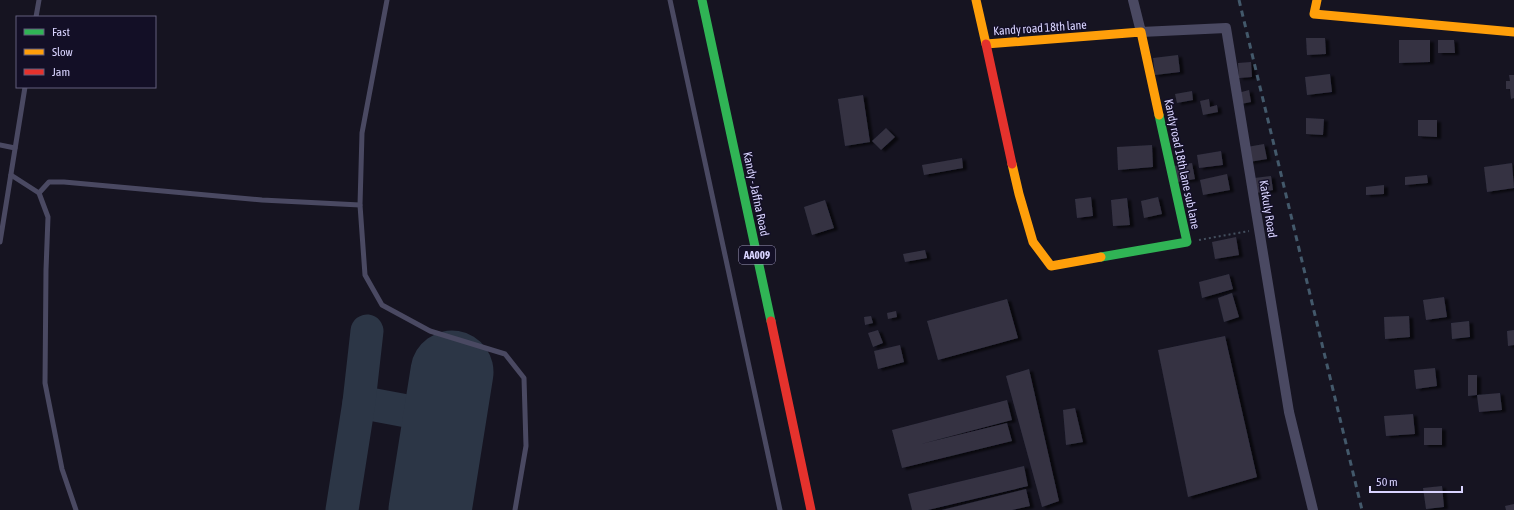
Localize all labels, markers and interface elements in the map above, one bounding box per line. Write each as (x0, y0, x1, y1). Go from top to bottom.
legend (16, 16, 156, 88)
street label: Kandy road 18th lane (993, 18, 1087, 38)
text: Fast (52, 25, 70, 39)
text: Slow (52, 45, 73, 59)
text: Jam (52, 65, 70, 79)
street label: Kandy road 18th lane sub lane (1161, 98, 1203, 230)
street label: Kandy - Jaffna Road (740, 151, 772, 237)
street label: Katkuly Road (1257, 179, 1279, 239)
road number: AA009 (739, 246, 775, 264)
scale bar (1370, 468, 1462, 494)
text: 50 m (1376, 475, 1398, 489)

